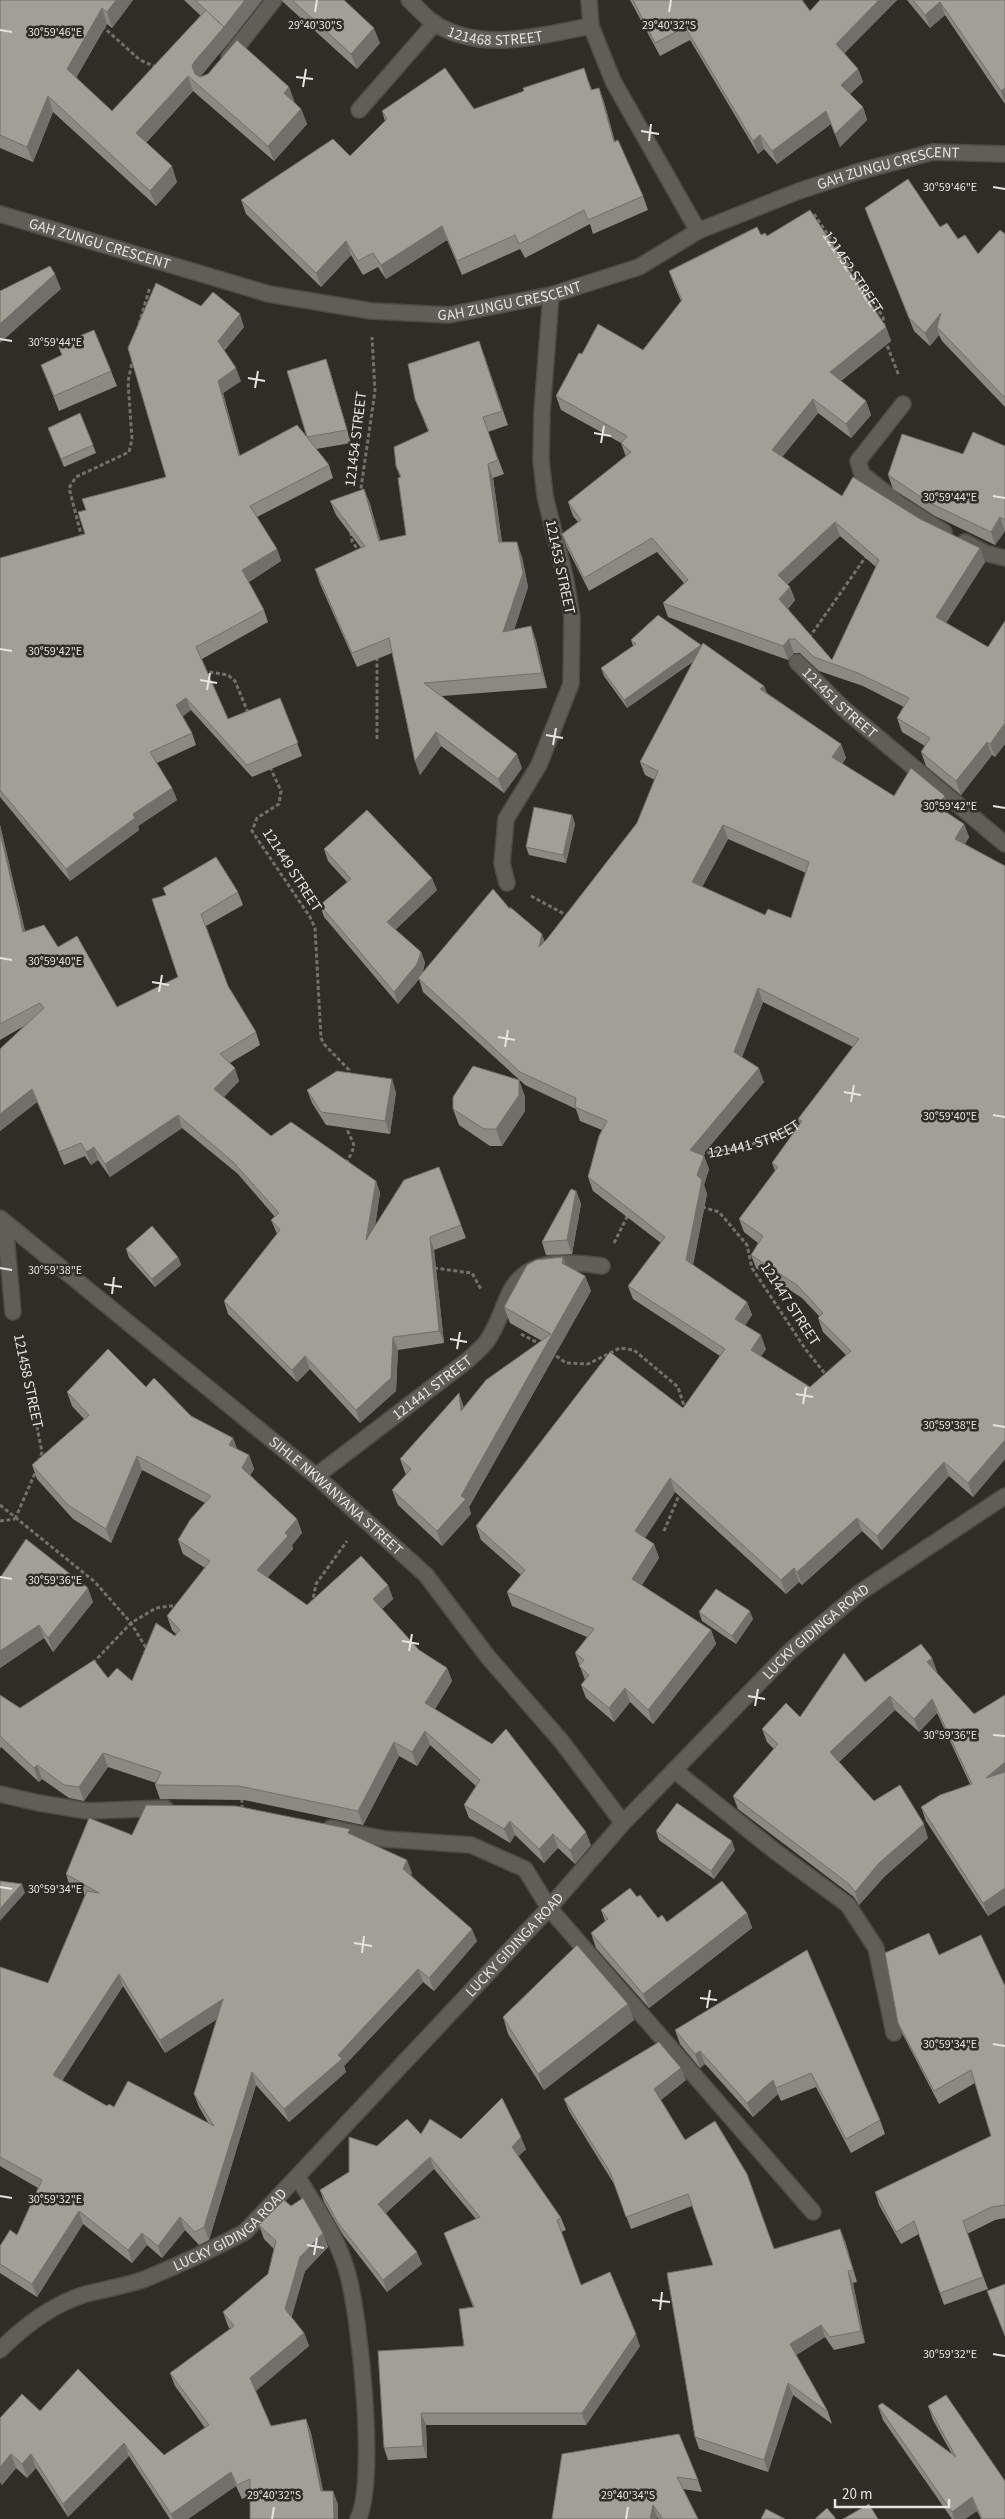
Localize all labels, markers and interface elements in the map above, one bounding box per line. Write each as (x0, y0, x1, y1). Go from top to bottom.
text: 29°40'30"S (288, 17, 342, 34)
text: 29°40'32"S (642, 17, 696, 34)
street label: 121468 STREET (444, 21, 544, 51)
text: 30°59'46"E (28, 24, 82, 41)
street label: GAH ZUNGU CRESCENT (814, 142, 960, 195)
text: 30°59'46"E (923, 179, 977, 196)
street label: GAH ZUNGU CRESCENT (26, 213, 173, 275)
street label: 121452 STREET (818, 226, 888, 318)
street label: GAH ZUNGU CRESCENT (437, 276, 584, 326)
text: 30°59'44"E (28, 334, 82, 351)
street label: 121454 STREET (340, 390, 372, 488)
text: 30°59'44"E (923, 489, 977, 506)
street label: 121453 STREET (540, 518, 580, 616)
text: 30°59'42"E (28, 643, 82, 660)
street label: 121451 STREET (797, 662, 882, 743)
text: 30°59'42"E (923, 798, 977, 815)
street label: 121449 STREET (257, 824, 327, 916)
text: 30°59'40"E (28, 953, 82, 970)
text: 30°59'40"E (923, 1108, 977, 1125)
street label: 121441 STREET (706, 1115, 804, 1163)
street label: 121447 STREET (755, 1258, 825, 1350)
text: 30°59'38"E (28, 1262, 82, 1279)
street label: 121458 STREET (8, 1332, 48, 1430)
street label: 121441 STREET (388, 1350, 477, 1425)
text: 30°59'38"E (923, 1417, 977, 1434)
street label: SIHLE NKWANYANA STREET (264, 1431, 408, 1560)
text: 30°59'36"E (28, 1572, 82, 1589)
street label: LUCKY GIDINGA ROAD (758, 1579, 873, 1684)
text: 30°59'36"E (923, 1727, 977, 1744)
text: 30°59'34"E (28, 1881, 82, 1898)
street label: LUCKY GIDINGA ROAD (460, 1888, 569, 2001)
text: 30°59'34"E (923, 2036, 977, 2053)
street label: LUCKY GIDINGA ROAD (170, 2183, 292, 2276)
text: 30°59'32"E (28, 2191, 82, 2208)
text: 30°59'32"E (923, 2346, 977, 2363)
scale bar (835, 2476, 949, 2508)
text: 20 m (842, 2484, 872, 2505)
text: 29°40'32"S (247, 2487, 301, 2504)
text: 29°40'34"S (601, 2487, 655, 2504)

